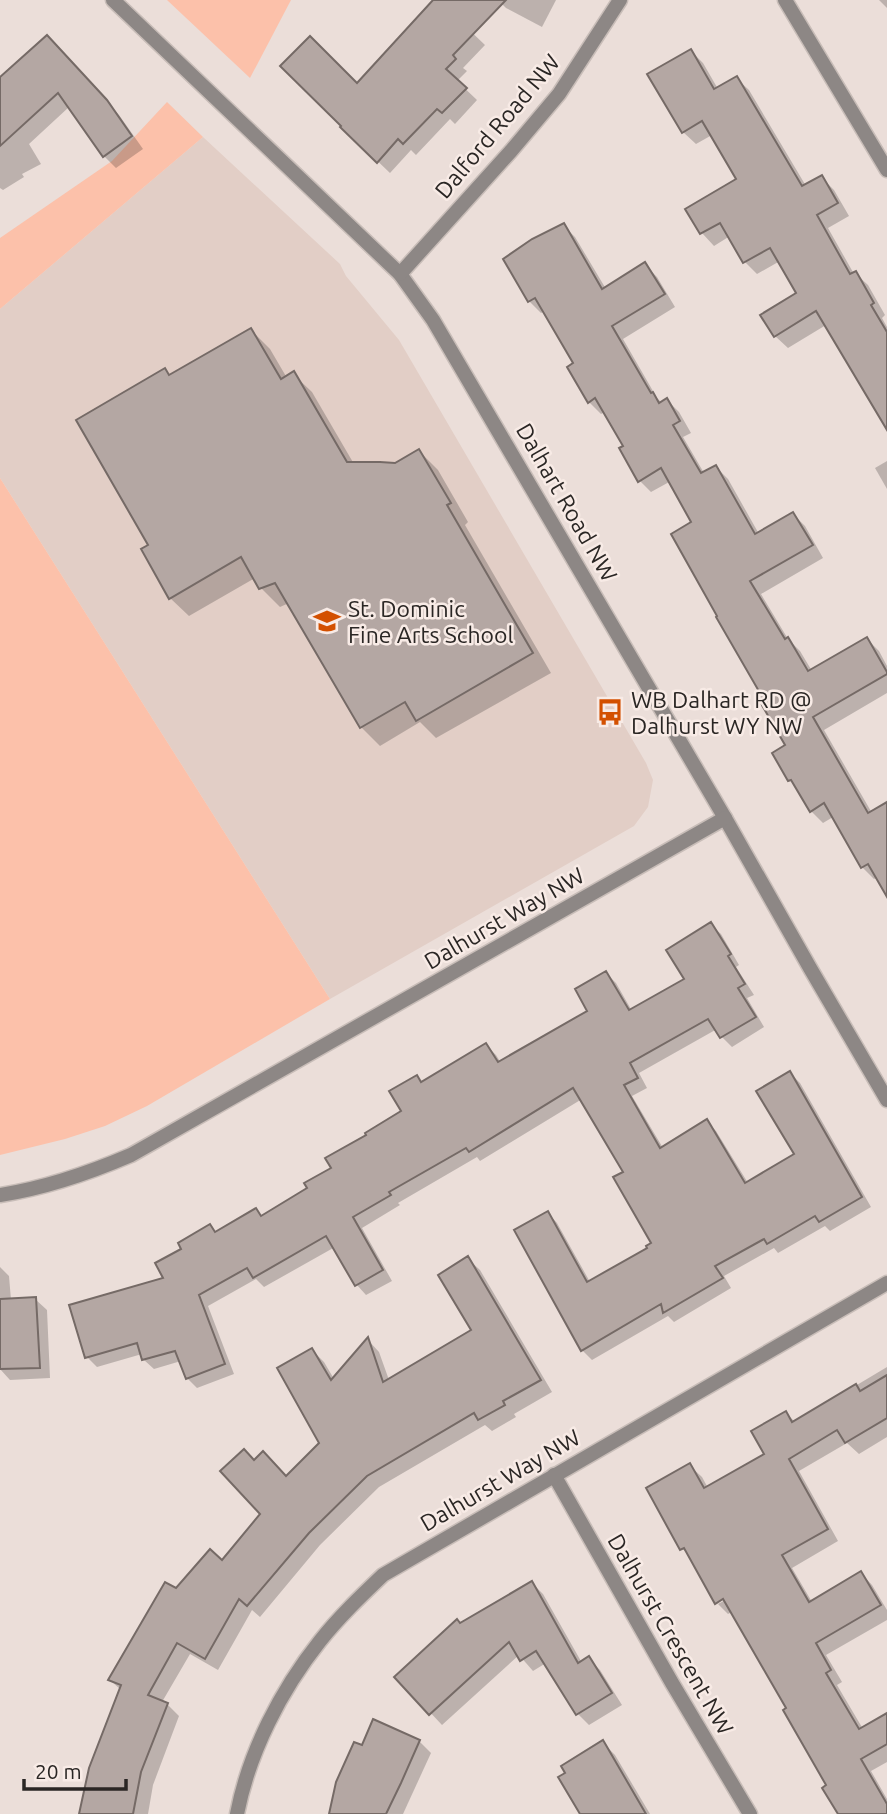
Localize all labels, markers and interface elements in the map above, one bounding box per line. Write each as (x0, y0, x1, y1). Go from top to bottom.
street label: Dalford Road NW (430, 49, 564, 203)
street label: Dalhart Road NW (512, 419, 622, 585)
place label: St. Dominic Fine Arts School (348, 596, 514, 647)
school or university icon: St. Dominic Fine Arts School (312, 606, 342, 636)
place label: WB Dalhart RD @ Dalhurst WY NW (631, 687, 812, 738)
bus stop icon: WB Dalhart RD @ Dalhurst WY NW (595, 697, 625, 727)
street label: Dalhurst Way NW (420, 862, 588, 974)
street label: Dalhurst Way NW (416, 1424, 584, 1536)
street label: Dalhurst Crescent NW (603, 1529, 739, 1739)
scale bar (24, 1748, 126, 1792)
text: 20 m (35, 1759, 82, 1783)

